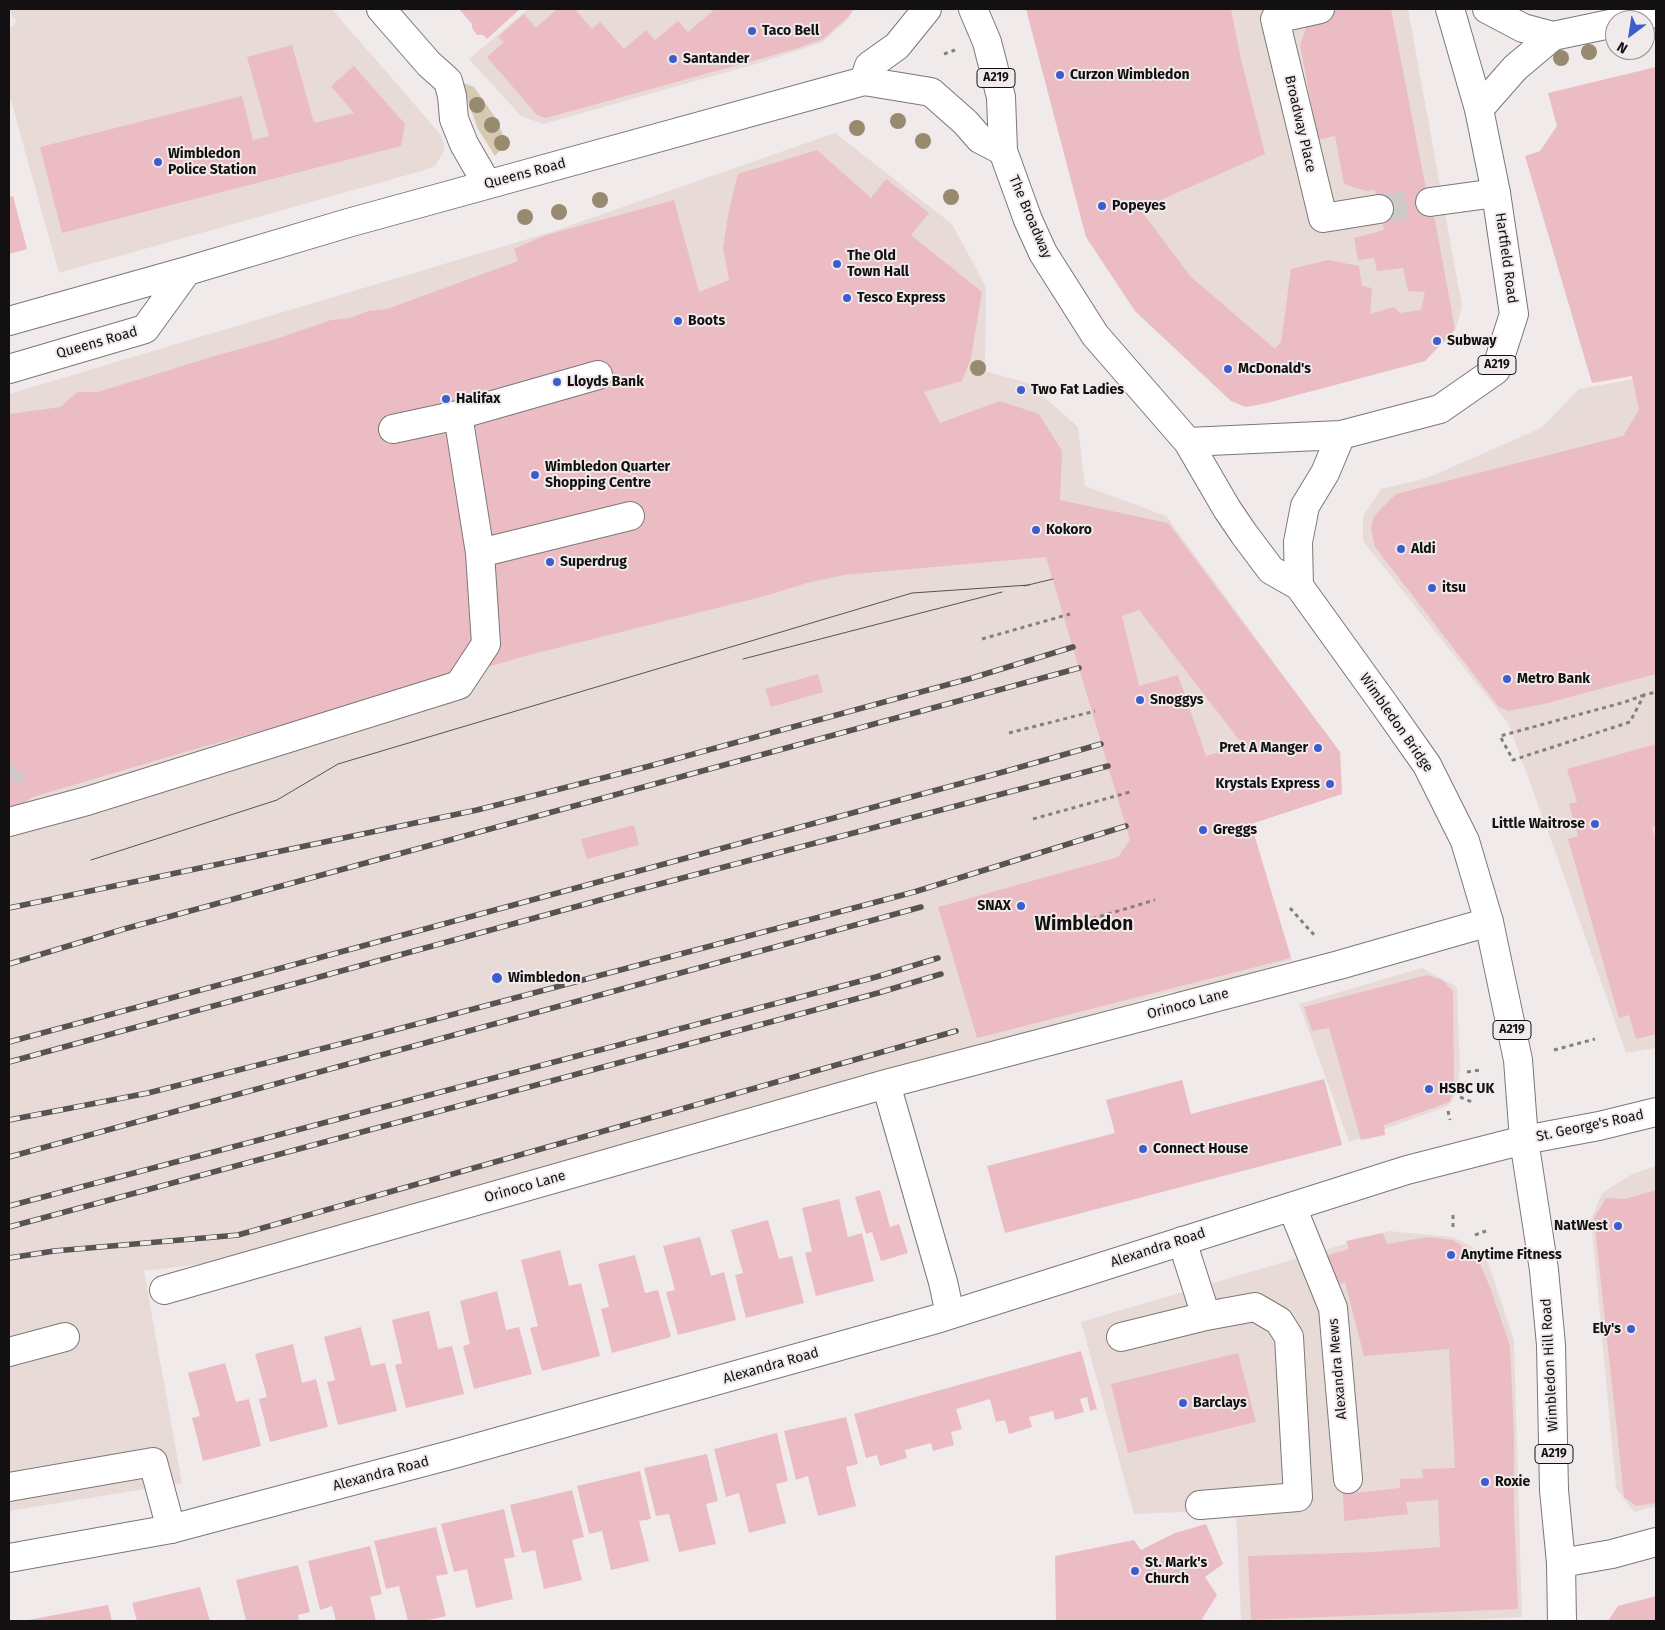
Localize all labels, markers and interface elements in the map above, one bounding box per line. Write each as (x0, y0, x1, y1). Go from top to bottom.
north arrow (1605, 10, 1655, 60)
place label: Taco Bell (762, 23, 819, 39)
marker: Taco Bell (746, 25, 758, 37)
text: N (1614, 38, 1631, 57)
place label: Santander (683, 51, 749, 67)
marker: Santander (667, 53, 679, 65)
place label: Curzon Wimbledon (1070, 67, 1190, 83)
road number: A219 (977, 68, 1015, 88)
marker: Curzon Wimbledon (1054, 69, 1066, 81)
street label: Broadway Place (1281, 74, 1319, 174)
place label: Wimbledon Police Station (168, 146, 256, 178)
street label: Queens Road (482, 155, 568, 193)
marker: Wimbledon Police Station (152, 156, 164, 168)
street label: The Broadway (1005, 173, 1055, 261)
place label: Popeyes (1112, 198, 1166, 214)
marker: Popeyes (1096, 200, 1108, 212)
street label: Hartfield Road (1491, 211, 1521, 305)
place label: The Old Town Hall (847, 248, 909, 280)
marker: The Old Town Hall (831, 258, 843, 270)
place label: Tesco Express (857, 290, 945, 306)
marker: Tesco Express (841, 292, 853, 304)
place label: Boots (688, 313, 725, 329)
marker: Boots (672, 315, 684, 327)
street label: Queens Road (54, 323, 140, 363)
place label: Subway (1447, 333, 1496, 349)
marker: Subway (1431, 335, 1443, 347)
road number: A219 (1478, 356, 1516, 374)
place label: McDonald's (1238, 361, 1311, 377)
marker: McDonald's (1222, 363, 1234, 375)
place label: Lloyds Bank (567, 374, 644, 390)
marker: Lloyds Bank (551, 376, 563, 388)
place label: Two Fat Ladies (1031, 382, 1124, 398)
marker: Two Fat Ladies (1015, 384, 1027, 396)
place label: Halifax (456, 391, 500, 407)
marker: Halifax (440, 393, 452, 405)
place label: Wimbledon Quarter Shopping Centre (545, 459, 670, 492)
marker: Wimbledon Quarter Shopping Centre (529, 469, 541, 481)
place label: Kokoro (1046, 522, 1092, 538)
marker: Kokoro (1030, 524, 1042, 536)
place label: Aldi (1411, 541, 1436, 557)
marker: Aldi (1395, 543, 1407, 555)
place label: Superdrug (560, 554, 627, 570)
marker: Superdrug (544, 556, 556, 568)
place label: itsu (1442, 580, 1466, 596)
marker: itsu (1426, 582, 1438, 594)
street label: Wimbledon Bridge (1356, 670, 1436, 776)
place label: Metro Bank (1517, 671, 1590, 687)
marker: Metro Bank (1501, 673, 1513, 685)
place label: Snoggys (1150, 692, 1204, 708)
marker: Snoggys (1134, 694, 1146, 706)
place label: Pret A Manger (1219, 740, 1308, 756)
marker: Pret A Manger (1312, 742, 1324, 754)
place label: Krystals Express (1215, 776, 1320, 792)
marker: Krystals Express (1324, 778, 1336, 790)
place label: Little Waitrose (1492, 816, 1585, 832)
marker: Little Waitrose (1589, 818, 1601, 830)
place label: Greggs (1213, 822, 1257, 838)
marker: Greggs (1197, 824, 1209, 836)
place label: SNAX (977, 898, 1011, 914)
marker: SNAX (1015, 900, 1027, 912)
district label: Wimbledon (1035, 914, 1133, 936)
place label: Wimbledon (508, 970, 580, 986)
marker: Wimbledon (490, 971, 504, 985)
street label: Orinoco Lane (1145, 985, 1231, 1023)
road number: A219 (1493, 1020, 1531, 1040)
place label: HSBC UK (1439, 1081, 1494, 1097)
marker: HSBC UK (1423, 1083, 1435, 1095)
street label: St. George's Road (1535, 1106, 1645, 1146)
place label: Connect House (1153, 1141, 1248, 1157)
marker: Connect House (1137, 1143, 1149, 1155)
street label: Orinoco Lane (482, 1167, 568, 1207)
place label: NatWest (1554, 1218, 1608, 1234)
marker: NatWest (1612, 1220, 1624, 1232)
street label: Alexandra Road (1108, 1225, 1208, 1271)
place label: Anytime Fitness (1461, 1247, 1562, 1263)
marker: Anytime Fitness (1445, 1249, 1457, 1261)
street label: Wimbledon Hill Road (1538, 1298, 1562, 1432)
street label: Alexandra Mews (1325, 1318, 1351, 1420)
place label: Ely's (1593, 1321, 1621, 1337)
marker: Ely's (1625, 1323, 1637, 1335)
street label: Alexandra Road (721, 1344, 821, 1388)
place label: Barclays (1193, 1395, 1247, 1411)
marker: Barclays (1177, 1397, 1189, 1409)
road number: A219 (1535, 1445, 1573, 1464)
street label: Alexandra Road (331, 1453, 431, 1495)
place label: Roxie (1495, 1474, 1530, 1490)
marker: Roxie (1479, 1476, 1491, 1488)
place label: St. Mark's Church (1145, 1555, 1207, 1588)
marker: St. Mark's Church (1129, 1565, 1141, 1577)

